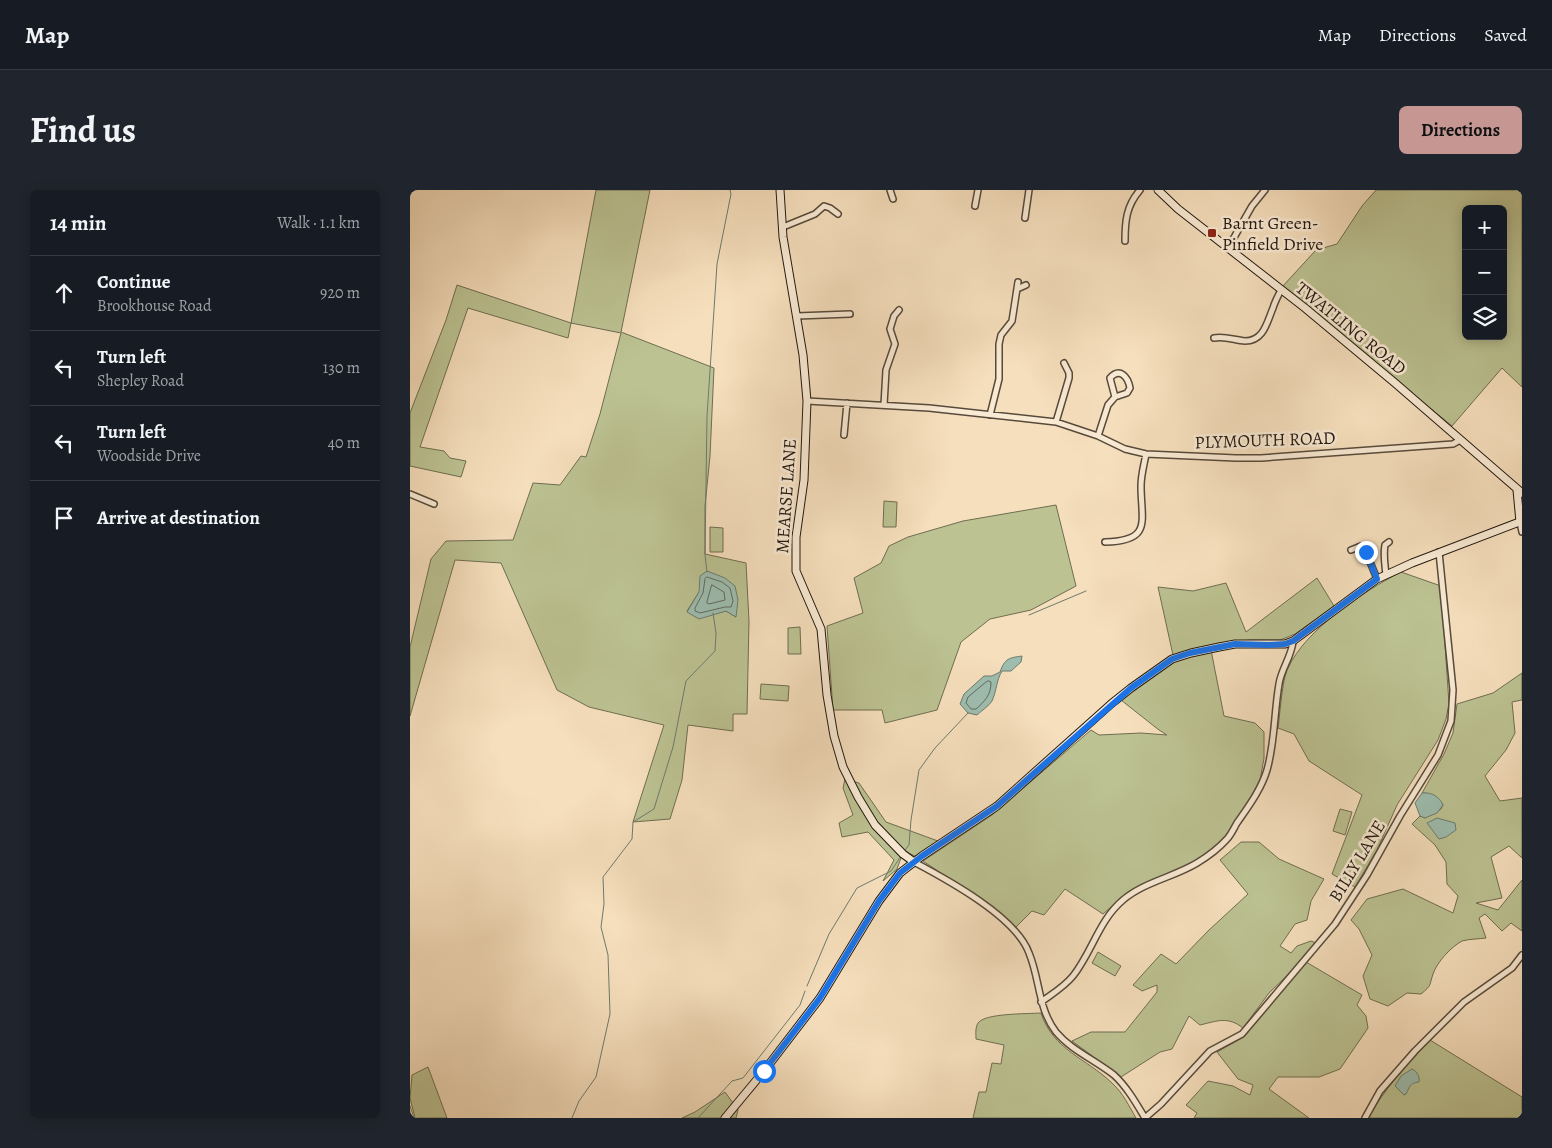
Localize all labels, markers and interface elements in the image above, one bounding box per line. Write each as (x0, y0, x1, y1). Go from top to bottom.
text: Map (25, 19, 69, 51)
text: Map (1318, 23, 1351, 47)
text: Directions (1379, 23, 1456, 47)
text: Saved (1484, 23, 1527, 47)
text: Find us (30, 106, 136, 154)
button: Directions (1399, 106, 1522, 154)
map controls (1462, 205, 1507, 340)
button: + (1462, 205, 1507, 250)
text: 14 min (50, 209, 107, 237)
place label: Barnt Green- Pinfield Drive (1222, 211, 1323, 256)
text: Walk · 1.1 km (277, 212, 360, 234)
marker: Barnt Green- Pinfield Drive (1206, 227, 1218, 239)
button: − (1462, 250, 1507, 295)
text: Continue (97, 269, 171, 295)
street label: TWATLING ROAD (1291, 276, 1411, 380)
icon: ahead (50, 279, 78, 307)
text: 920 m (320, 282, 360, 304)
text: Brookhouse Road (97, 295, 212, 317)
button: layers (1462, 295, 1507, 340)
text: Turn left (97, 344, 166, 370)
icon: left (50, 354, 78, 382)
text: 130 m (323, 357, 360, 379)
text: Shepley Road (97, 370, 184, 392)
text: Turn left (97, 419, 166, 445)
street label: PLYMOUTH ROAD (1194, 426, 1336, 454)
icon: left (50, 429, 78, 457)
text: 40 m (328, 432, 360, 454)
street label: MEARSE LANE (770, 438, 802, 554)
text: Woodside Drive (97, 445, 201, 467)
icon: arrive (50, 504, 78, 532)
text: Arrive at destination (97, 505, 260, 531)
route end (1355, 541, 1378, 564)
street label: BILLY LANE (1323, 816, 1391, 906)
route start (753, 1060, 776, 1083)

